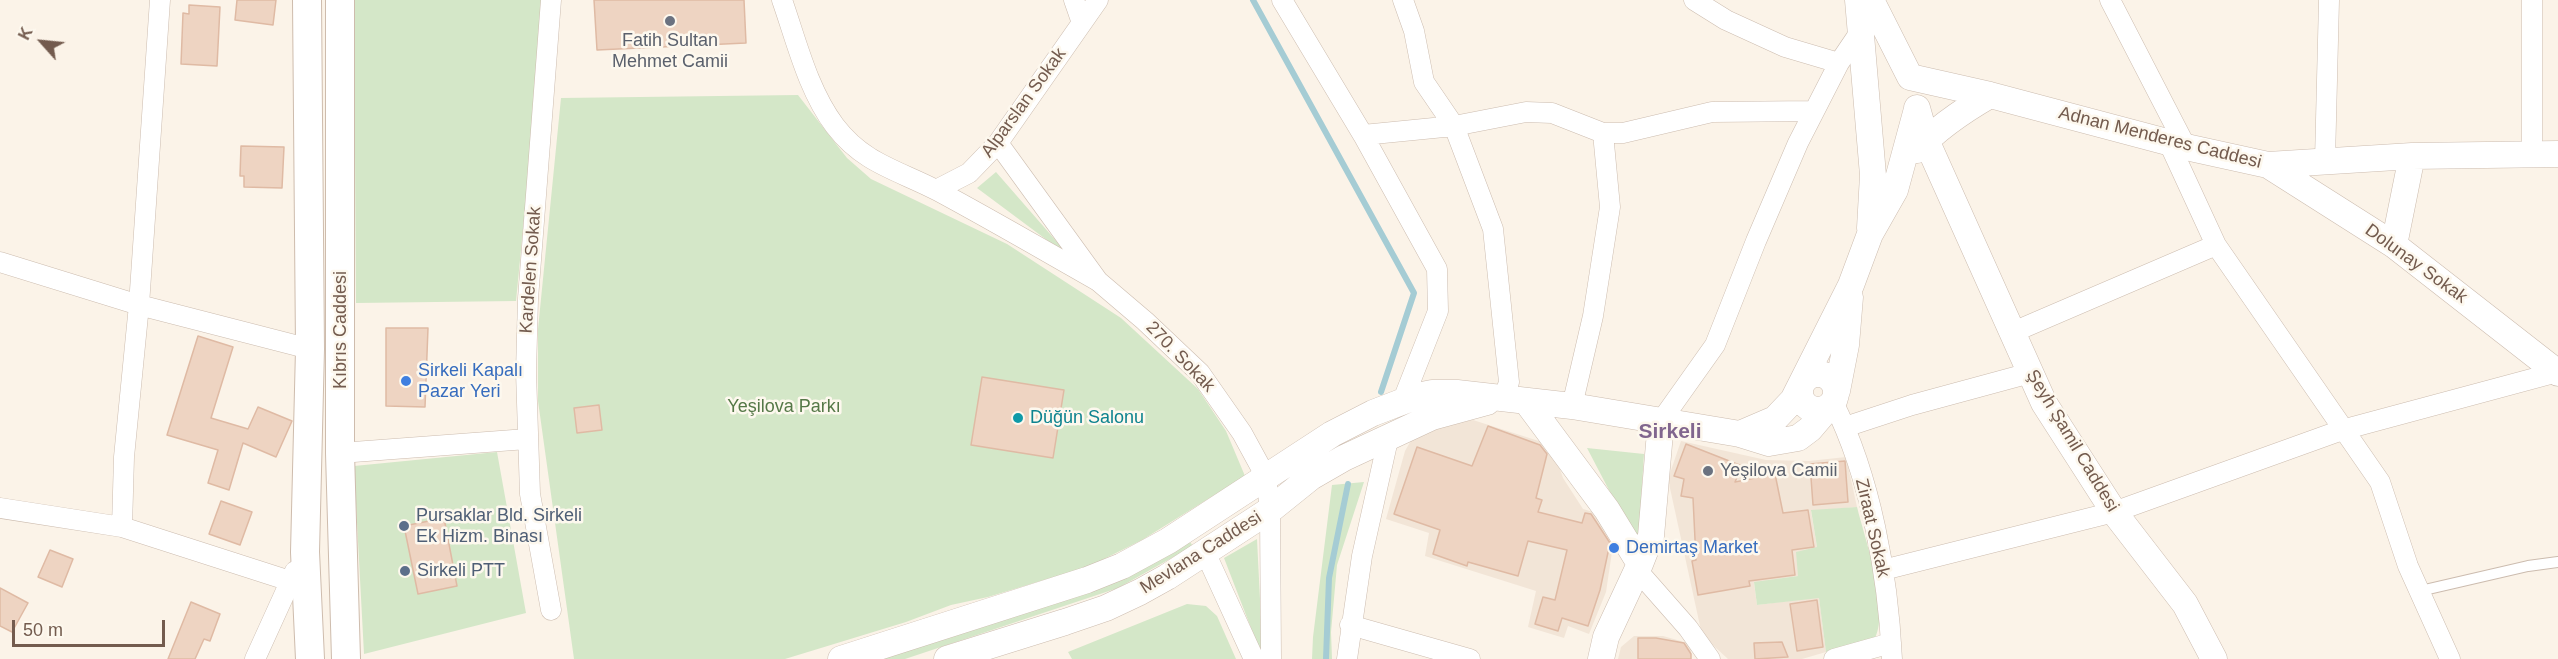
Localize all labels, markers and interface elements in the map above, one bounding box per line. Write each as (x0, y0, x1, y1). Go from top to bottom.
north arrow (12, 12, 72, 72)
marker: Fatih Sultan Mehmet Camii (663, 14, 677, 28)
text: K (15, 25, 36, 43)
place label: Fatih Sultan Mehmet Camii (612, 30, 728, 72)
street label: Alparslan Sokak (977, 44, 1071, 162)
street label: Adnan Menderes Caddesi (2056, 102, 2264, 174)
street label: Kardelen Sokak (516, 206, 546, 334)
street label: Dolunay Sokak (2361, 220, 2471, 308)
street label: Kıbrıs Caddesi (330, 271, 352, 389)
street label: 270. Sokak (1141, 317, 1219, 397)
place label: Sirkeli Kapalı Pazar Yeri (418, 360, 523, 403)
street label: Şeyh Şamil Caddesi (2021, 366, 2123, 516)
marker: Sirkeli Kapalı Pazar Yeri (399, 374, 413, 388)
park label: Yeşilova Parkı (727, 396, 841, 418)
place label: Düğün Salonu (1030, 407, 1144, 429)
marker: Düğün Salonu (1011, 411, 1025, 425)
district label: Sirkeli (1638, 419, 1702, 445)
place label: Yeşilova Camii (1720, 460, 1837, 482)
marker: Yeşilova Camii (1701, 464, 1715, 478)
street label: Ziraat Sokak (1850, 476, 1894, 580)
place label: Pursaklar Bld. Sirkeli Ek Hizm. Binası (416, 505, 582, 548)
street label: Mevlana Caddesi (1136, 507, 1266, 599)
marker: Pursaklar Bld. Sirkeli Ek Hizm. Binası (397, 519, 411, 533)
place label: Demirtaş Market (1626, 537, 1758, 559)
marker: Demirtaş Market (1607, 541, 1621, 555)
place label: Sirkeli PTT (417, 560, 505, 582)
marker: Sirkeli PTT (398, 564, 412, 578)
scale bar (15, 608, 168, 646)
text: 50 m (23, 620, 63, 640)

